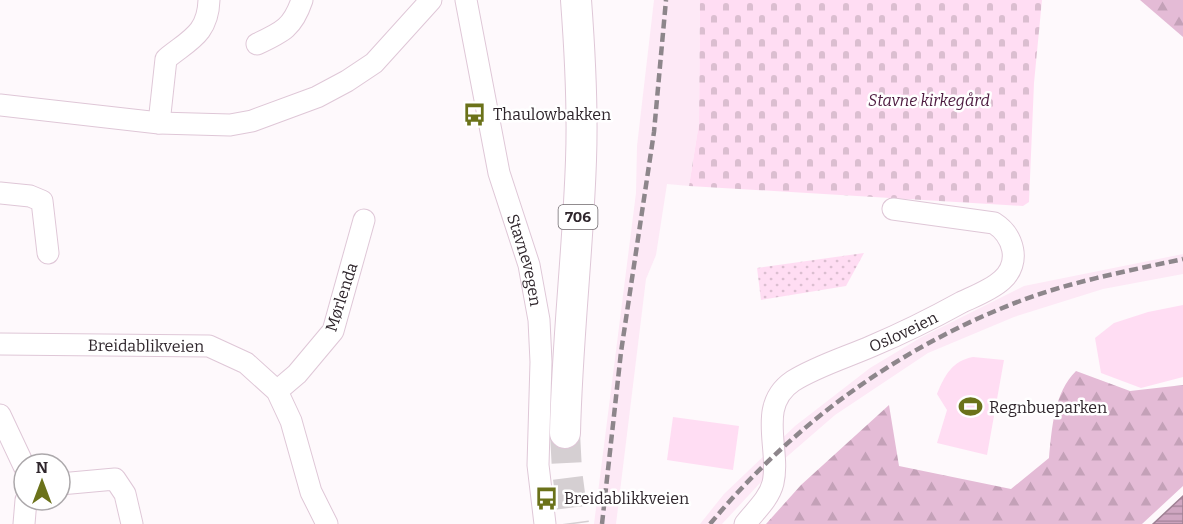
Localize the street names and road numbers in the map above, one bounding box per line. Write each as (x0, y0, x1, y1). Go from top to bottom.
road number: 706 (558, 205, 598, 229)
street label: Stavnevegen (503, 212, 545, 308)
street label: Mørlenda (321, 260, 362, 334)
street label: Osloveien (866, 308, 941, 356)
street label: Breidablikveien (88, 336, 204, 356)

